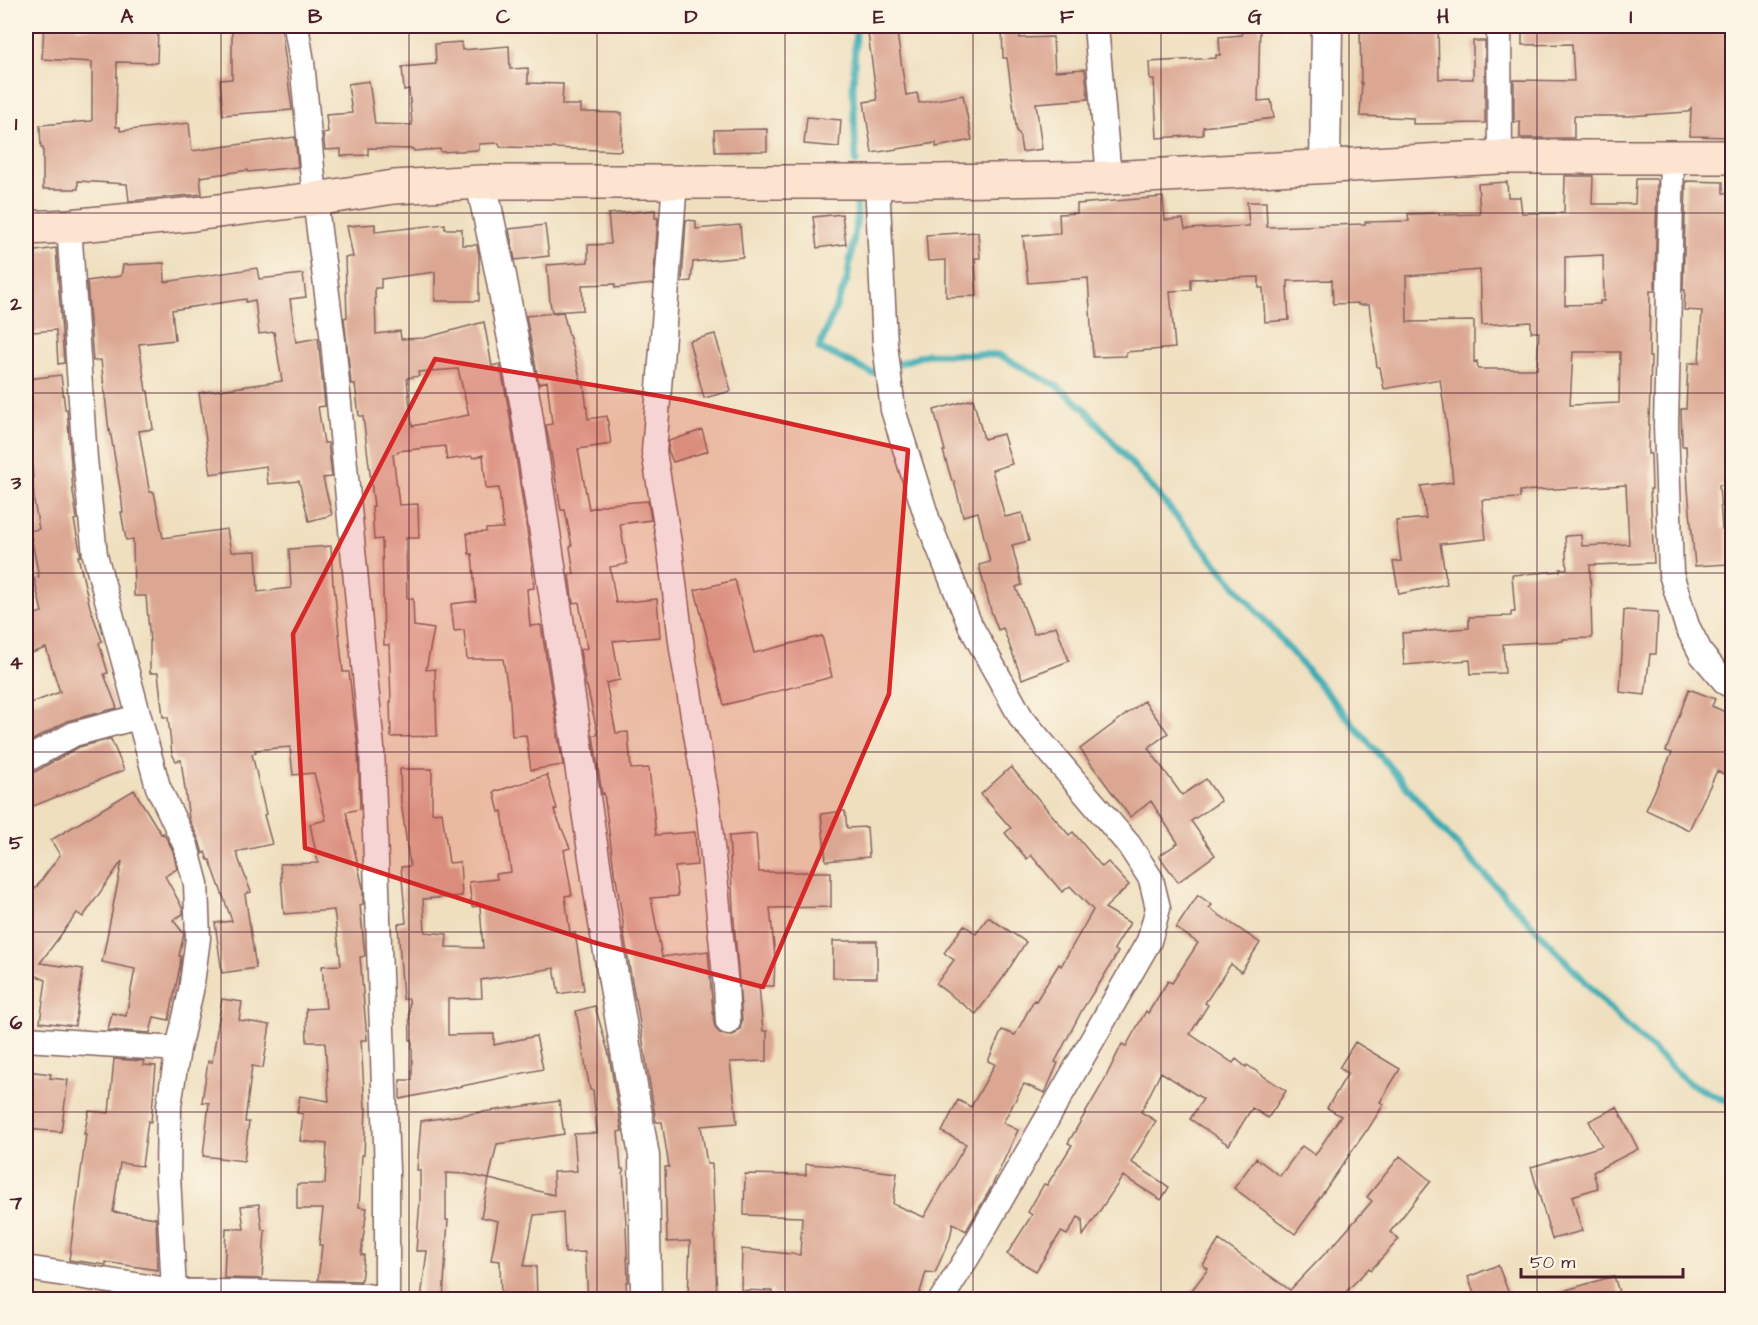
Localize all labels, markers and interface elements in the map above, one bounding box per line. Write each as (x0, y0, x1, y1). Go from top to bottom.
text: A (121, 3, 134, 31)
text: B (308, 3, 323, 31)
text: C (496, 3, 511, 31)
text: D (685, 3, 698, 31)
text: E (873, 3, 885, 31)
text: F (1060, 3, 1075, 31)
text: G (1248, 3, 1262, 31)
text: H (1437, 3, 1449, 31)
text: I (1629, 3, 1633, 31)
text: 1 (15, 110, 18, 138)
text: 2 (9, 290, 22, 318)
text: 3 (10, 469, 22, 497)
text: 4 (9, 649, 23, 677)
text: 5 (9, 829, 24, 857)
text: 6 (10, 1009, 23, 1037)
text: 7 (9, 1189, 23, 1217)
scale bar (1521, 1241, 1683, 1279)
text: 50 m (1530, 1250, 1575, 1275)

